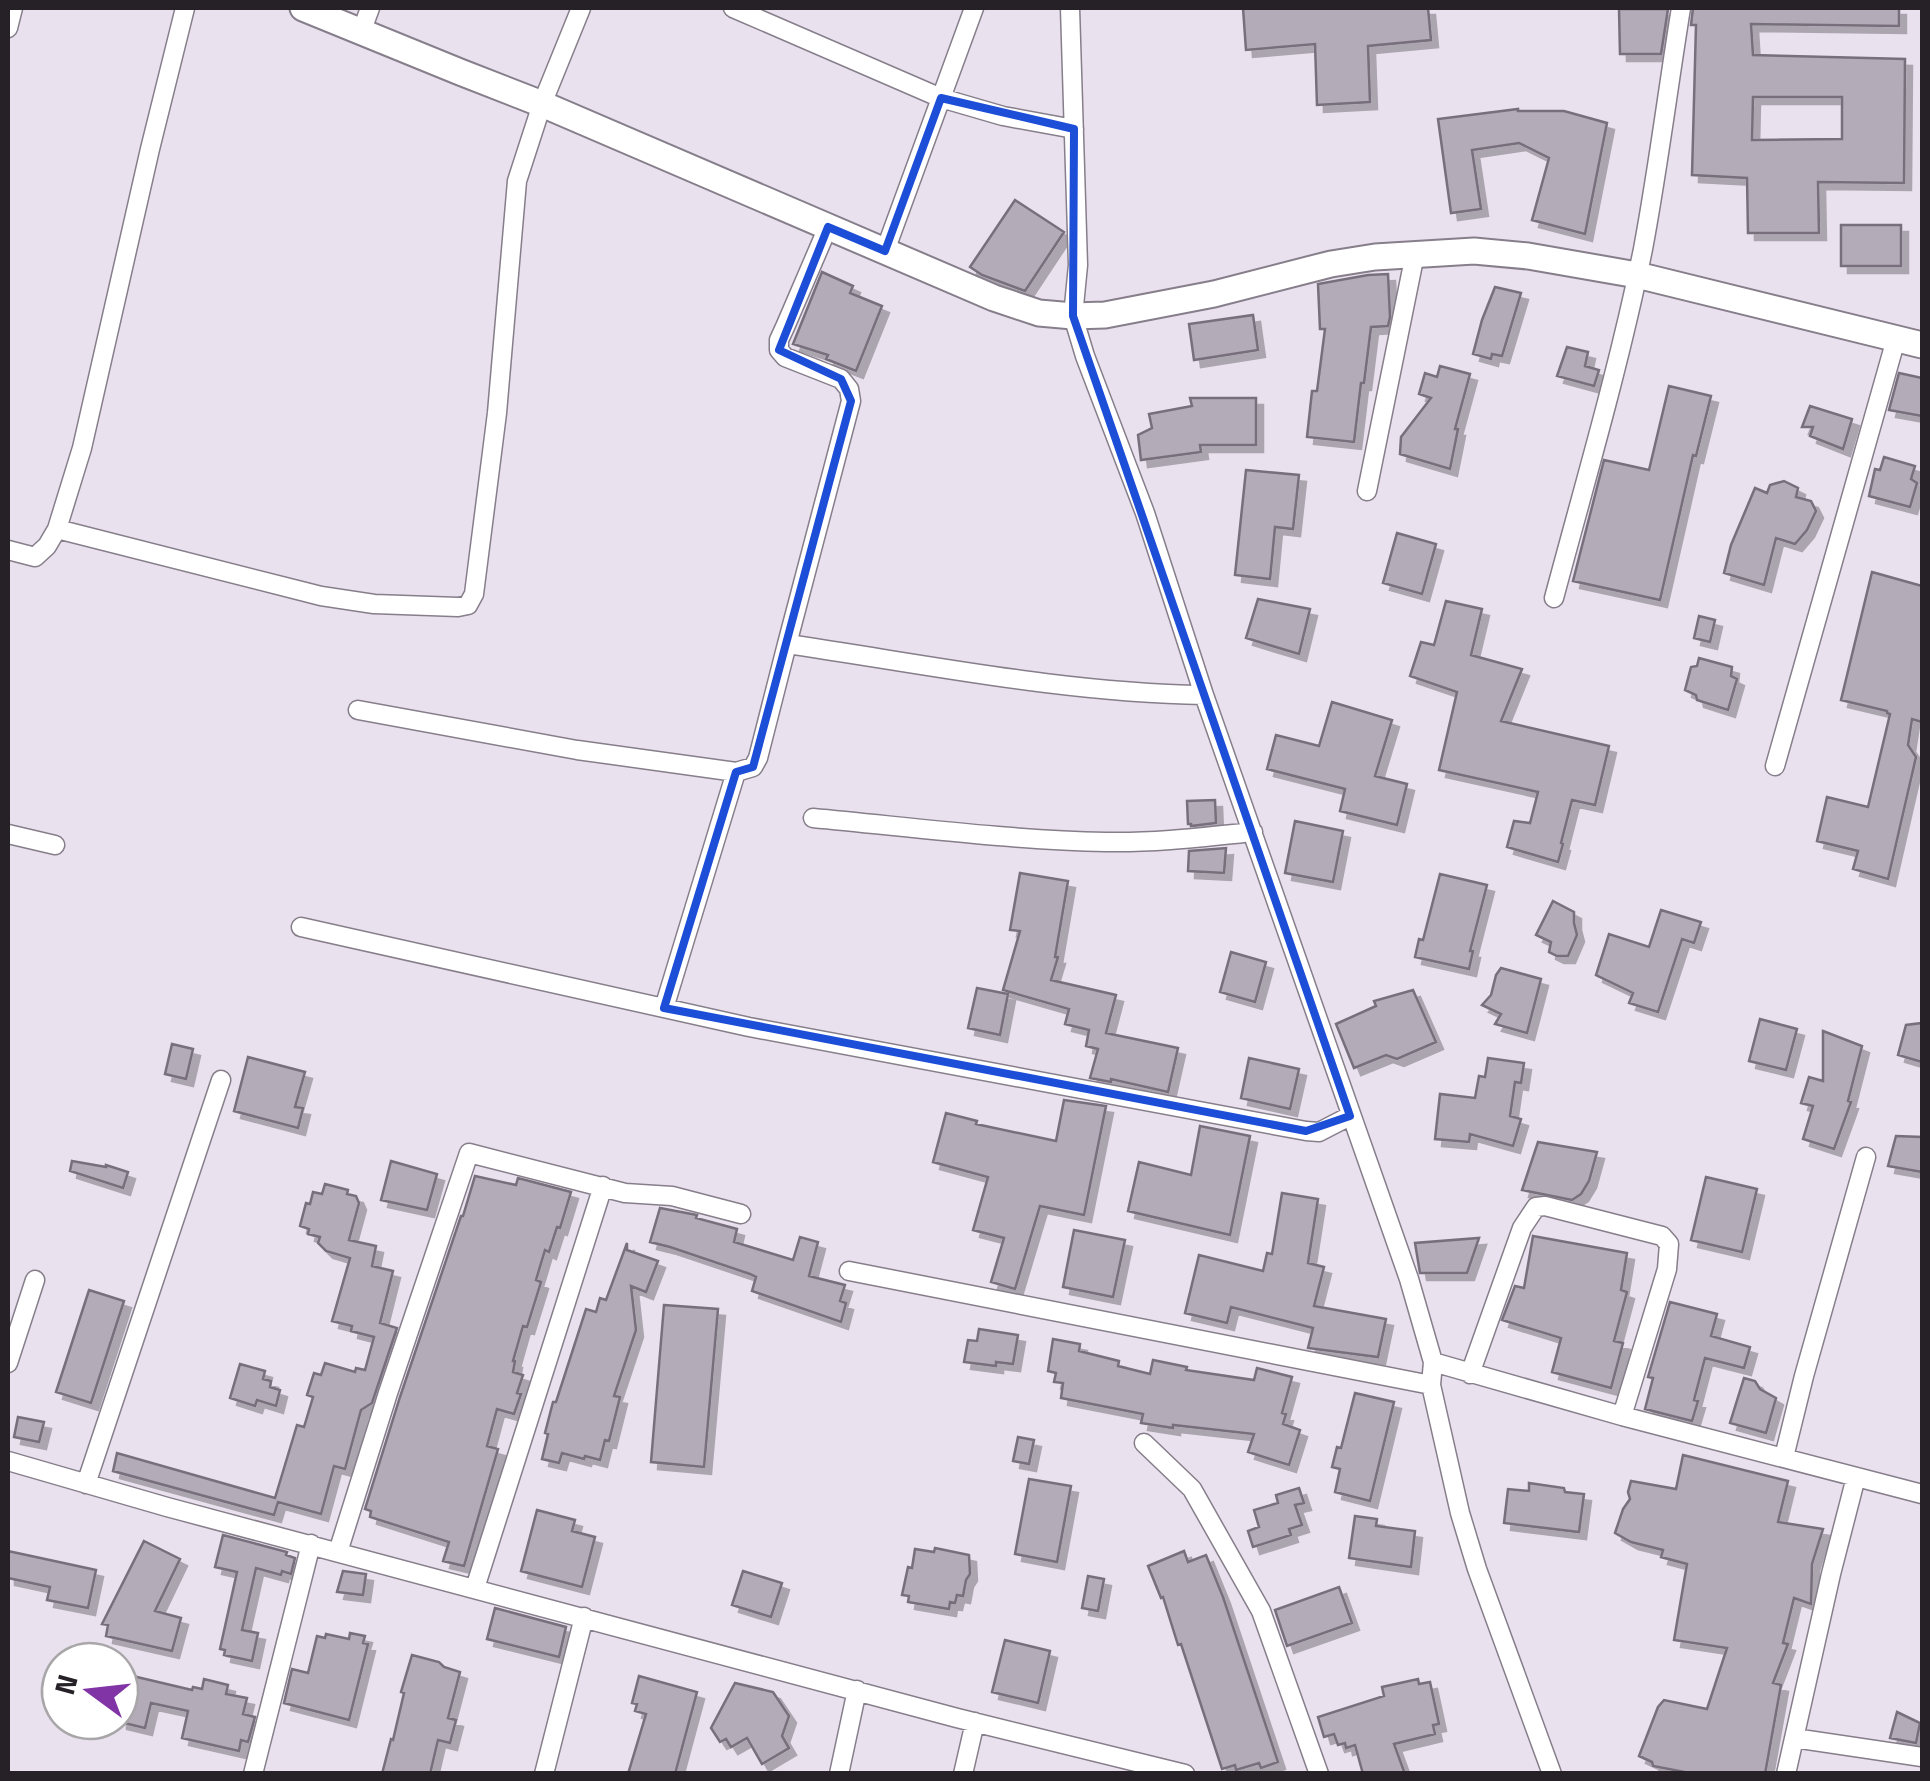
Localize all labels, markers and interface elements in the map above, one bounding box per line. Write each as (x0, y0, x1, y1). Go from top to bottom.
north arrow (40, 1641, 140, 1741)
text: N (42, 1669, 89, 1699)

